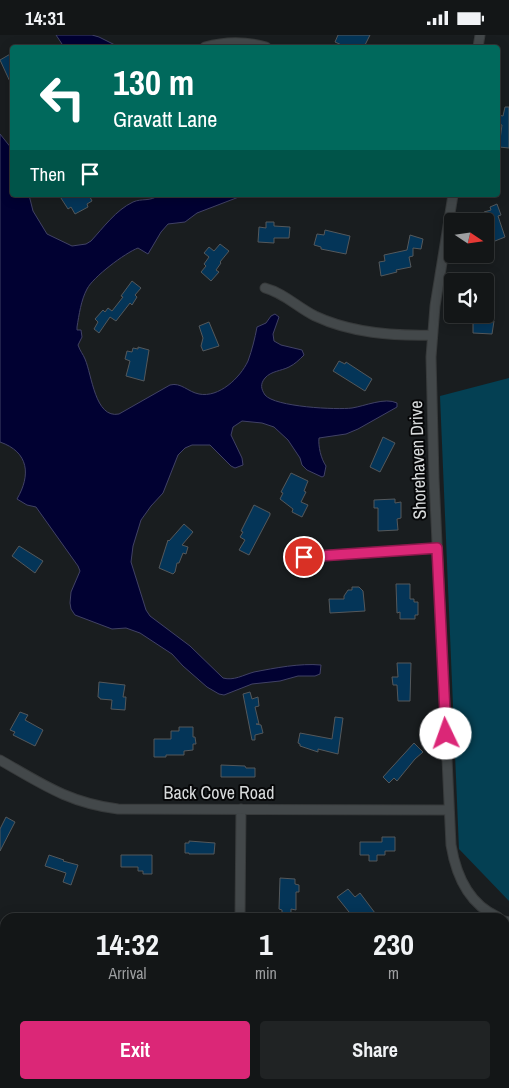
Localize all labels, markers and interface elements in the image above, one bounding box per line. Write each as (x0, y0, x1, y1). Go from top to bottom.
text: 14:31 (25, 5, 65, 31)
text: 130 m (113, 59, 194, 106)
icon: left (30, 65, 95, 130)
text: Gravatt Lane (113, 104, 217, 134)
icon: arrive (76, 160, 104, 188)
text: Then (30, 161, 66, 187)
north arrow (444, 213, 494, 263)
map controls (444, 213, 494, 323)
button: sound (444, 273, 494, 323)
street label: Shorehaven Drive (403, 400, 432, 520)
pin (283, 536, 325, 578)
icon: arrive (290, 543, 318, 571)
position arrow (419, 707, 471, 759)
street label: Back Cove Road (164, 780, 274, 805)
text: 14:32 (96, 924, 159, 964)
text: 1 (259, 924, 273, 964)
text: 230 (373, 924, 414, 964)
text: Arrival (109, 962, 146, 984)
text: min (255, 962, 277, 984)
text: m (388, 962, 399, 984)
button: Exit (20, 1021, 250, 1079)
button: Share (260, 1021, 490, 1079)

